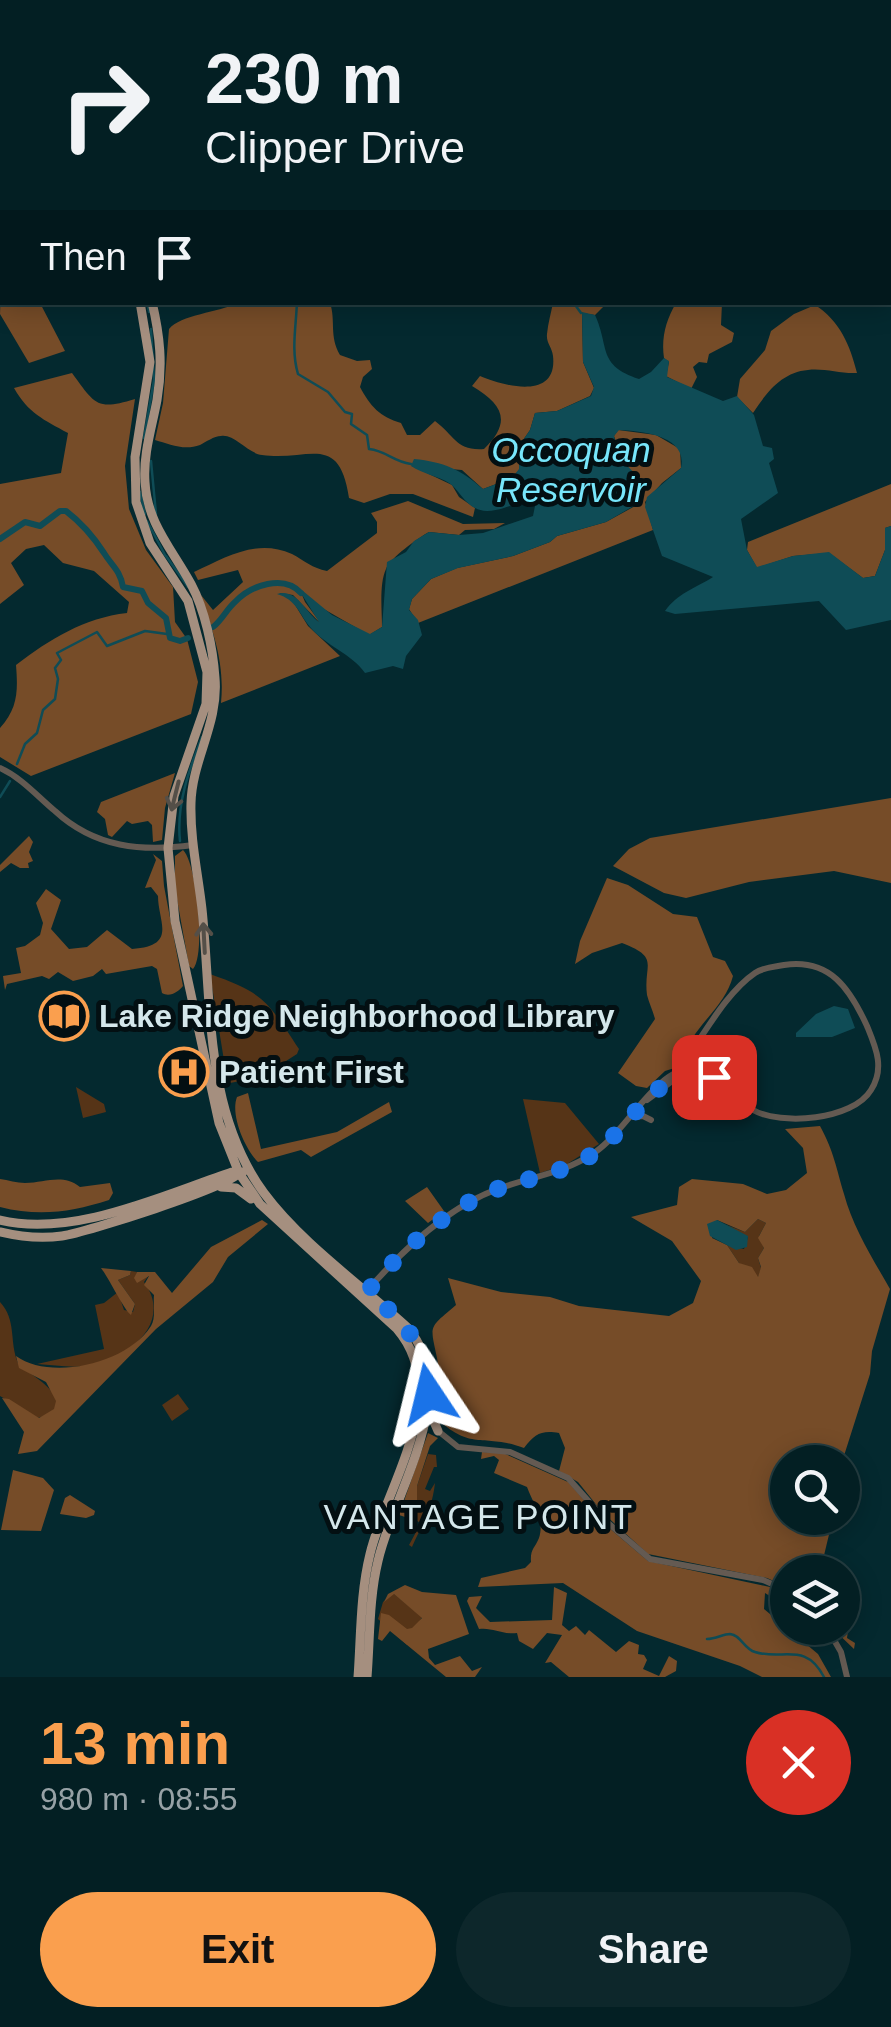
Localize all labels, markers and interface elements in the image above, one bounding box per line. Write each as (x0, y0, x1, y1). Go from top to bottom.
icon: right (40, 40, 170, 170)
text: 230 m (205, 40, 403, 118)
text: Clipper Drive (205, 122, 465, 173)
icon: arrive (147, 230, 202, 285)
text: Then (40, 236, 127, 278)
water label: Occoquan Reservoir (491, 430, 651, 509)
one-way arrow (165, 780, 184, 811)
one-way arrow (194, 922, 213, 954)
library icon: Lake Ridge Neighborhood Library (38, 990, 90, 1042)
place label: Lake Ridge Neighborhood Library (99, 998, 615, 1034)
pin (672, 1035, 757, 1120)
hospital icon: Patient First (158, 1046, 210, 1098)
icon: arrive (687, 1050, 742, 1105)
place label: Patient First (219, 1054, 404, 1090)
position arrow (377, 1342, 481, 1446)
map controls (770, 1445, 860, 1645)
button: search (770, 1445, 860, 1535)
district label: VANTAGE POINT (323, 1497, 635, 1536)
button: layers (770, 1555, 860, 1645)
text: 13 min (40, 1710, 230, 1777)
button: close (746, 1710, 851, 1815)
text: 980 m · 08:55 (40, 1781, 237, 1817)
button: Exit (40, 1892, 436, 2007)
button: Share (456, 1892, 851, 2007)

